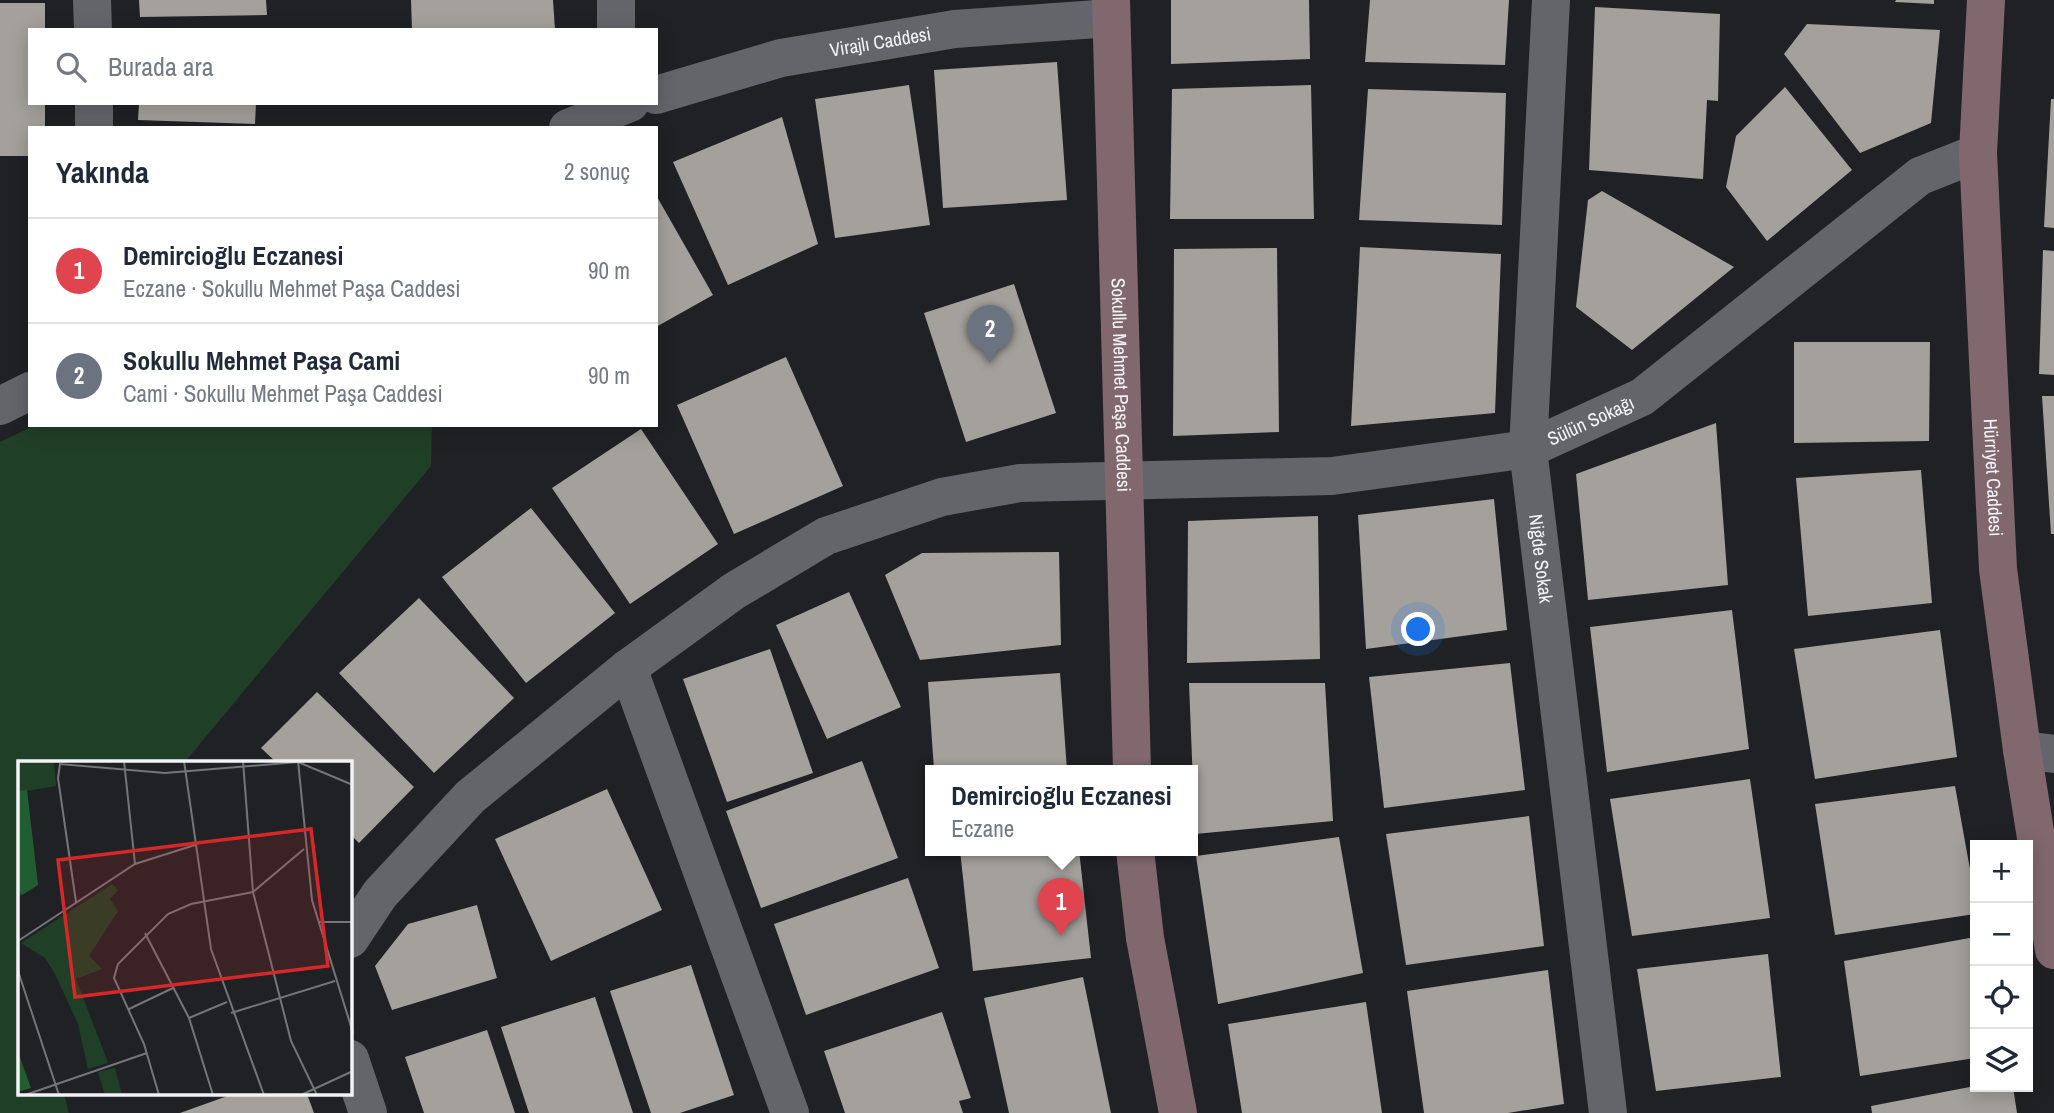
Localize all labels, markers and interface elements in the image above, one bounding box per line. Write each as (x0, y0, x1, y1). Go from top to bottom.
street label: Virajlı Caddesi (828, 20, 933, 63)
search box (28, 28, 658, 105)
icon: search (52, 48, 90, 86)
text: Burada ara (108, 49, 213, 84)
text: Yakında (56, 152, 149, 192)
text: 2 sonuç (564, 156, 630, 187)
text: Demircioğlu Eczanesi (123, 238, 343, 273)
text: 1 (74, 255, 84, 286)
text: 90 m (588, 255, 630, 286)
text: Eczane · Sokullu Mehmet Paşa Caddesi (123, 273, 461, 304)
street label: Sokullu Mehmet Paşa Caddesi (1106, 277, 1137, 492)
pin: 2 (967, 305, 1013, 363)
text: Sokullu Mehmet Paşa Cami (123, 343, 400, 378)
text: 2 (74, 360, 84, 391)
text: 90 m (588, 360, 630, 391)
text: Cami · Sokullu Mehmet Paşa Caddesi (123, 378, 443, 409)
street label: Sülün Sokağı (1543, 389, 1638, 452)
street label: Hürriyet Caddesi (1978, 418, 2009, 537)
street label: Niğde Sokak (1523, 513, 1559, 605)
your location (1401, 612, 1435, 646)
inset map (18, 761, 352, 1096)
popup (925, 765, 1198, 856)
text: Demircioğlu Eczanesi (951, 778, 1172, 813)
text: Eczane (951, 813, 1014, 844)
map controls (1970, 840, 2033, 1092)
button: + (1970, 840, 2033, 903)
pin: 1 (1038, 878, 1084, 936)
button: − (1970, 903, 2033, 966)
button: locate (1970, 966, 2033, 1029)
button: layers (1970, 1029, 2033, 1092)

